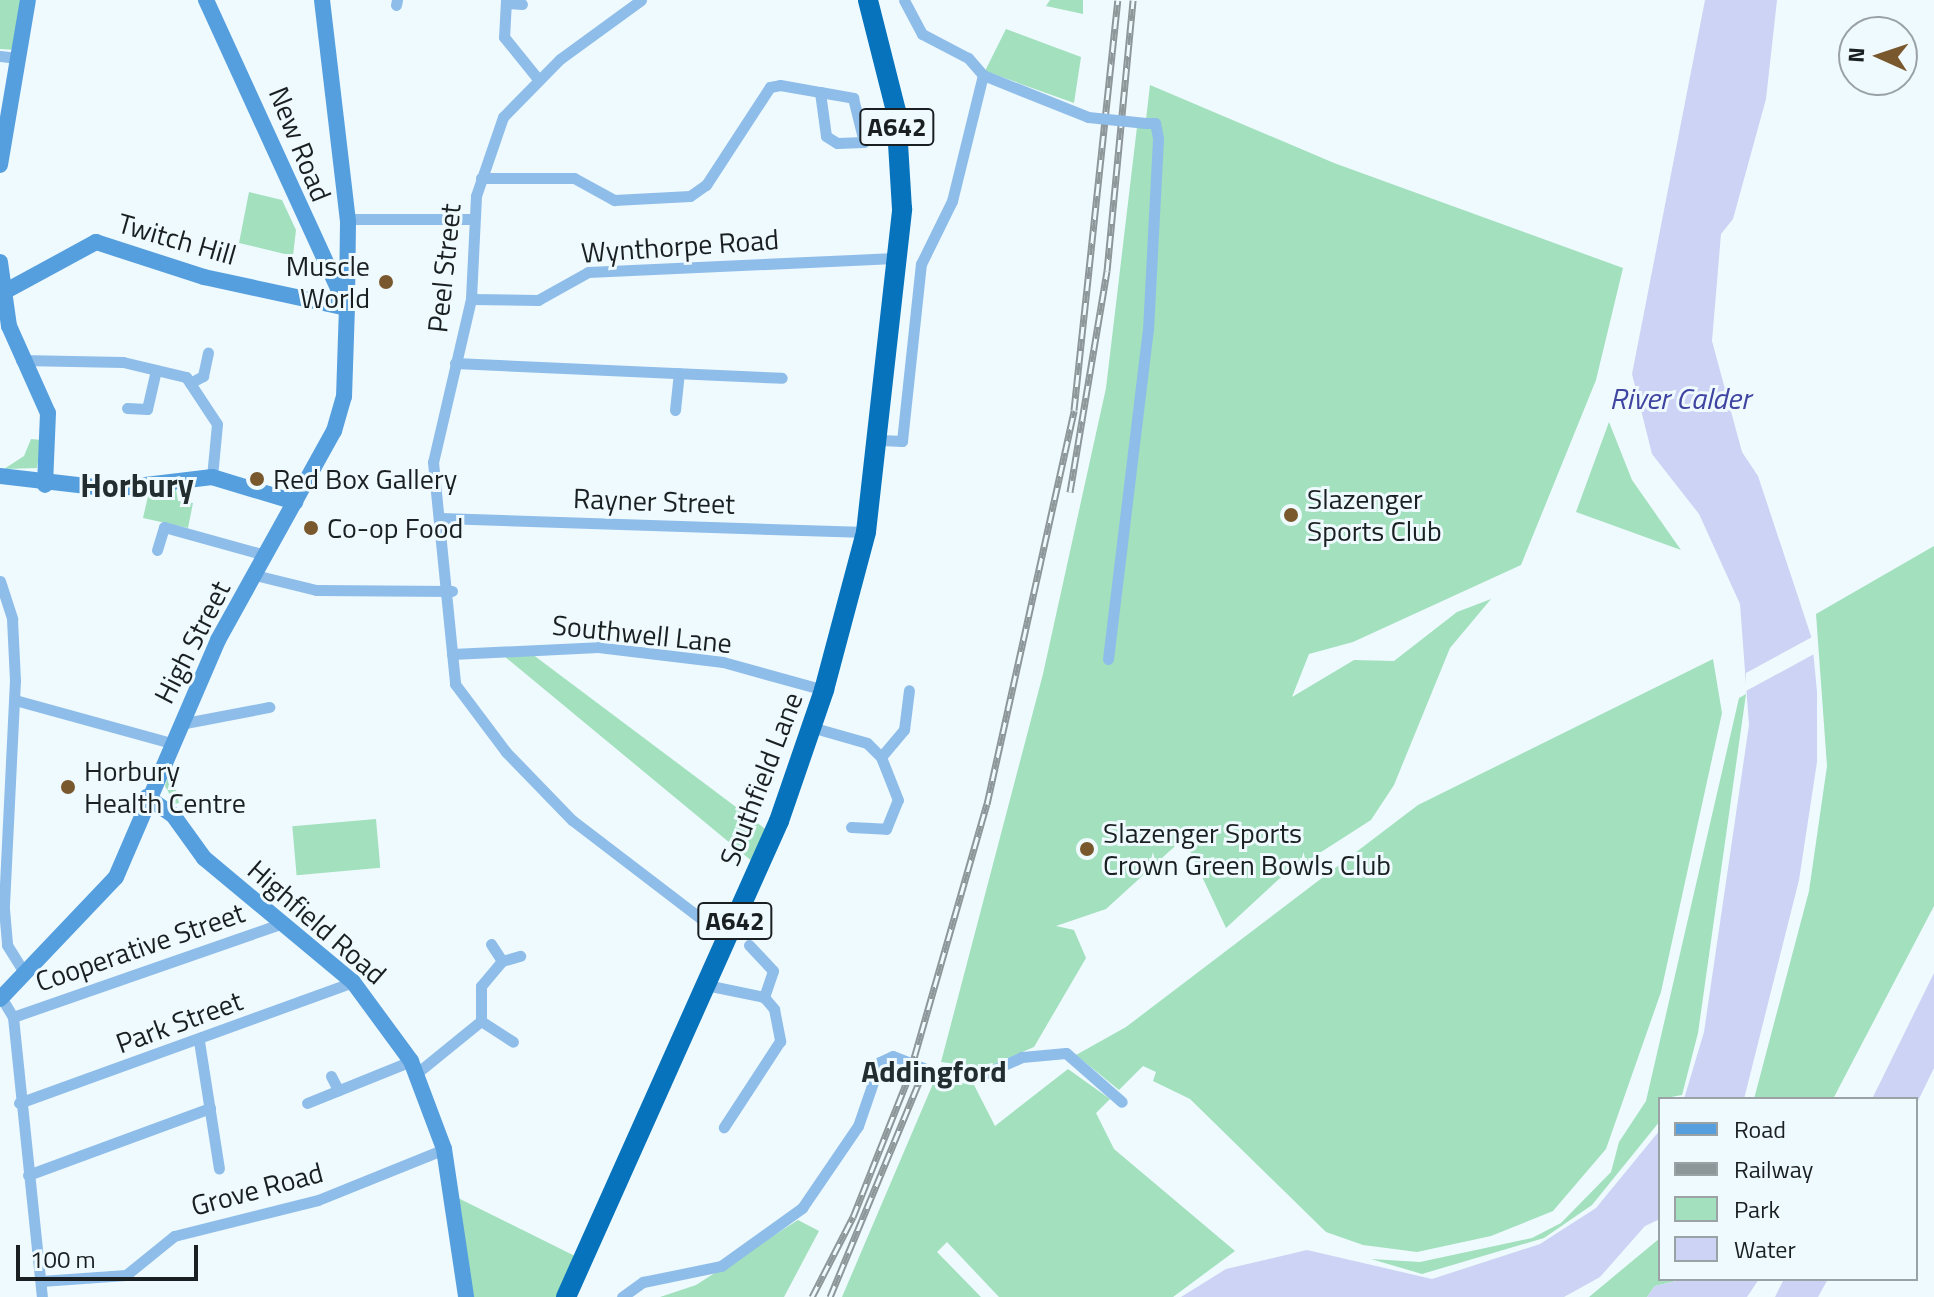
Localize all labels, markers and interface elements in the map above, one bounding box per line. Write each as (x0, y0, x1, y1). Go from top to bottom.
north arrow (1838, 16, 1918, 96)
text: N (1839, 46, 1873, 63)
street label: New Road (262, 82, 338, 206)
road number: A642 (859, 105, 935, 149)
street label: Peel Street (421, 202, 467, 334)
street label: Twitch Hill (114, 206, 240, 272)
street label: Wynthorpe Road (580, 222, 780, 270)
place label: Muscle World (286, 249, 370, 315)
marker: Muscle World (377, 273, 395, 291)
water label: River Calder (1610, 380, 1750, 416)
place label: Red Box Gallery (273, 462, 457, 496)
district label: Horbury (80, 466, 194, 504)
marker: Red Box Gallery (248, 470, 266, 488)
street label: Rayner Street (573, 481, 735, 521)
place label: Slazenger Sports Club (1307, 482, 1442, 548)
marker: Slazenger Sports Club (1282, 506, 1300, 524)
place label: Co-op Food (327, 511, 463, 545)
marker: Co-op Food (302, 519, 320, 537)
street label: High Street (147, 575, 237, 709)
street label: Southwell Lane (550, 608, 734, 660)
street label: Southfield Lane (712, 687, 810, 871)
place label: Horbury Health Centre (84, 754, 246, 820)
marker: Horbury Health Centre (59, 778, 77, 796)
place label: Slazenger Sports Crown Green Bowls Club (1103, 816, 1391, 882)
marker: Slazenger Sports Crown Green Bowls Club (1078, 840, 1096, 858)
street label: Highfield Road (241, 853, 393, 991)
street label: Cooperative Street (31, 895, 249, 999)
road number: A642 (697, 899, 773, 943)
street label: Park Street (111, 984, 247, 1060)
district label: Addingford (861, 1053, 1007, 1089)
legend (1658, 1097, 1918, 1281)
text: Road (1734, 1111, 1786, 1147)
text: Railway (1734, 1151, 1813, 1187)
street label: Grove Road (187, 1155, 327, 1223)
text: Park (1734, 1191, 1780, 1227)
scale bar (20, 1229, 202, 1279)
text: Water (1734, 1231, 1796, 1267)
text: 100 m (30, 1241, 96, 1277)

